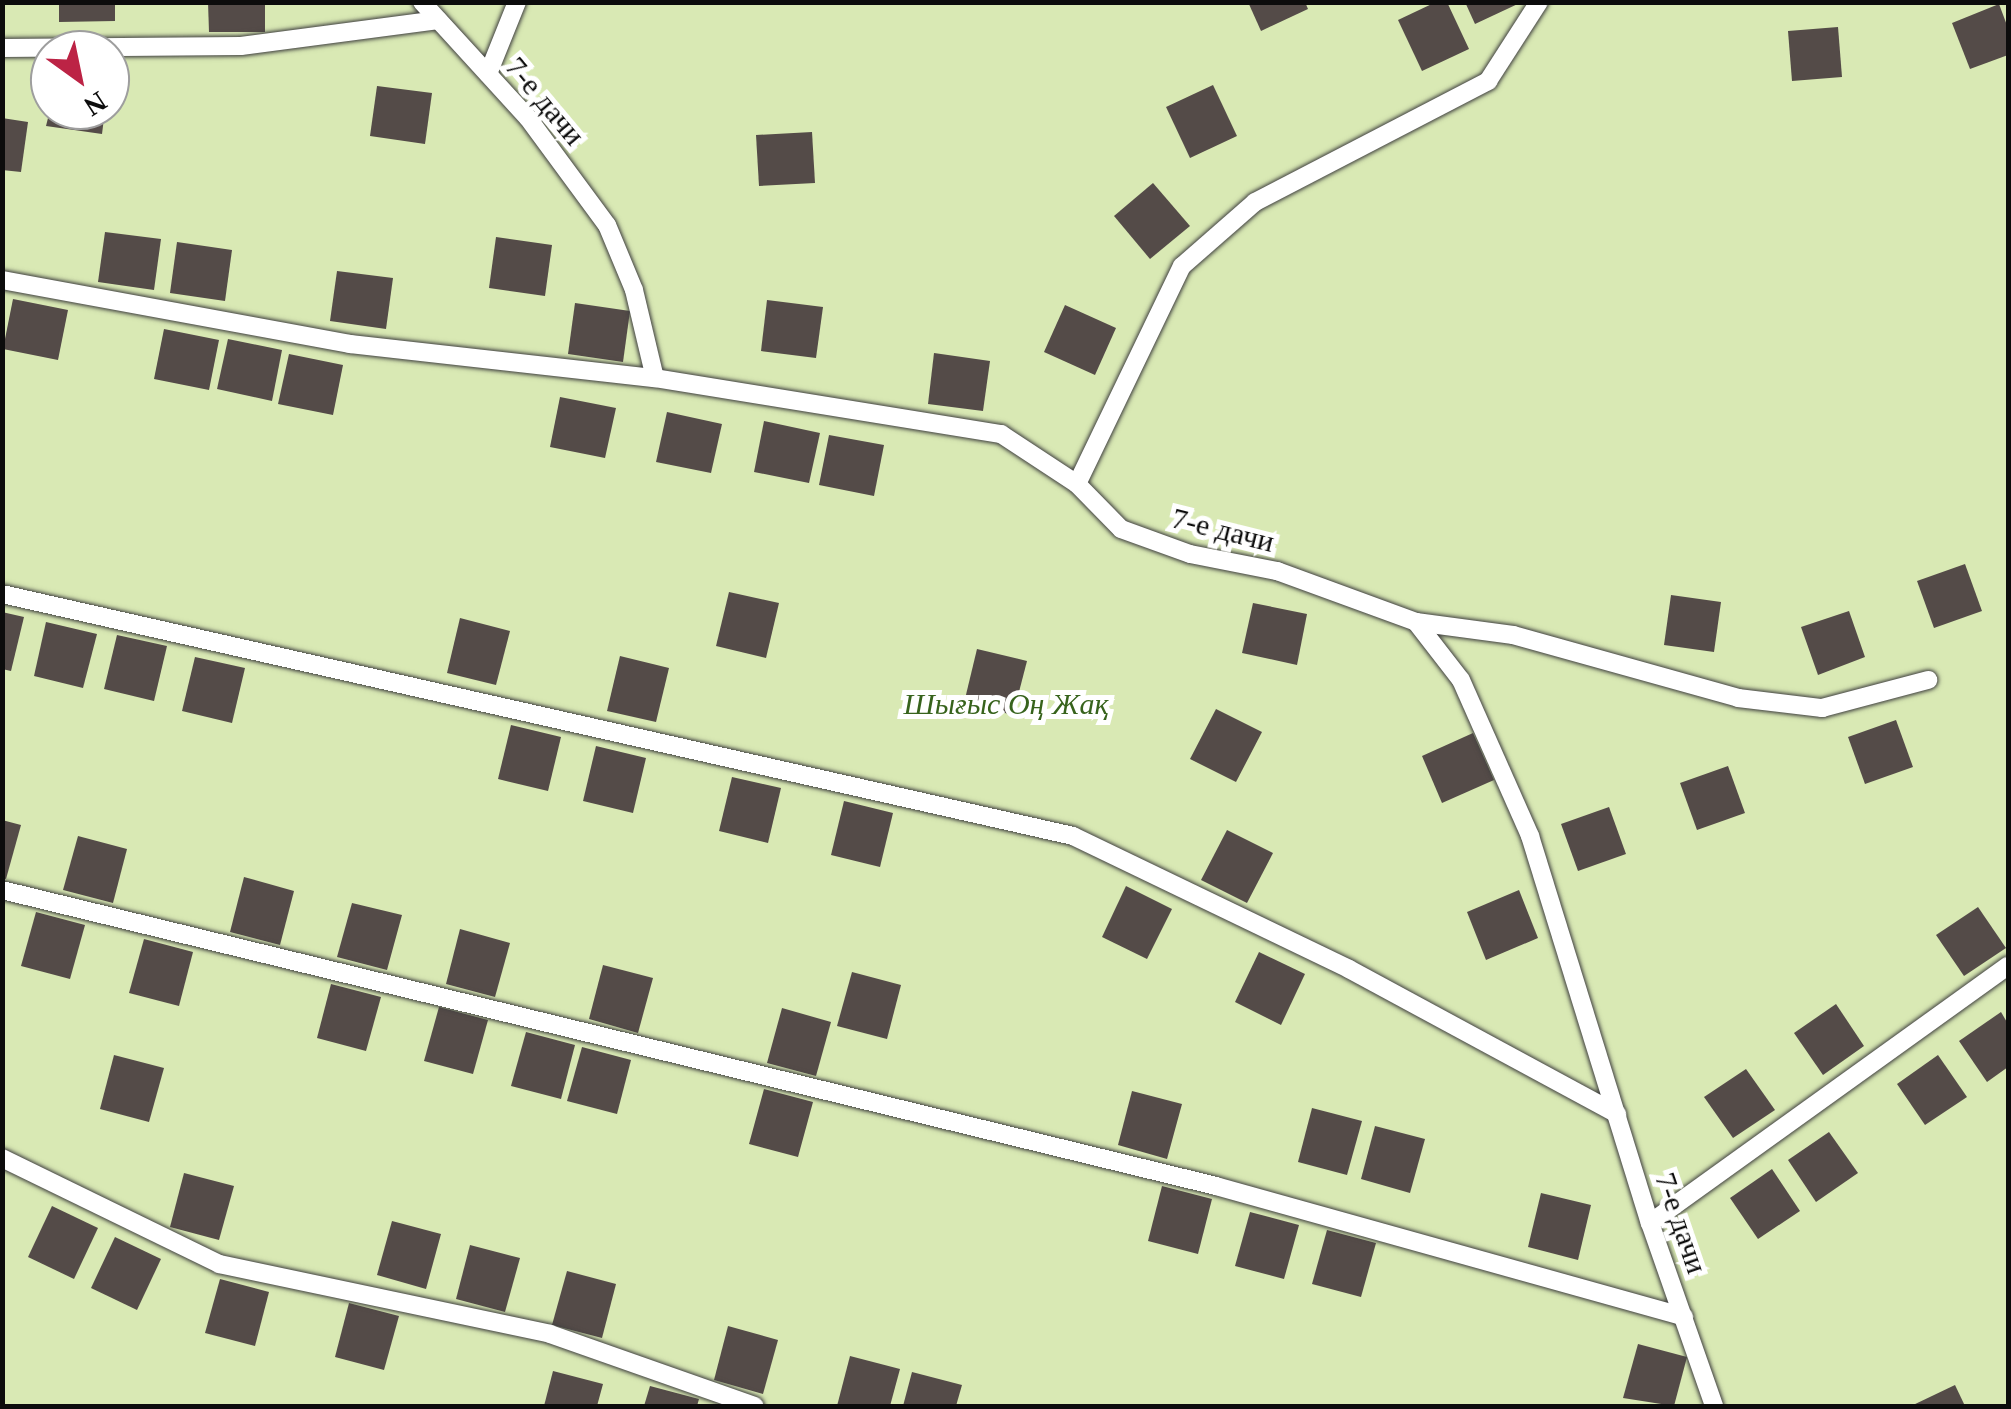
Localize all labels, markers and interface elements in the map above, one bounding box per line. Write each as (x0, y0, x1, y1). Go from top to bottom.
north arrow (30, 30, 130, 130)
street label: 7-е дачи (498, 49, 592, 153)
text: N (79, 85, 112, 122)
street label: 7-е дачи (1168, 500, 1278, 560)
park label: Шығыс Оң Жақ (903, 686, 1109, 722)
street label: 7-е дачи (1647, 1168, 1715, 1278)

